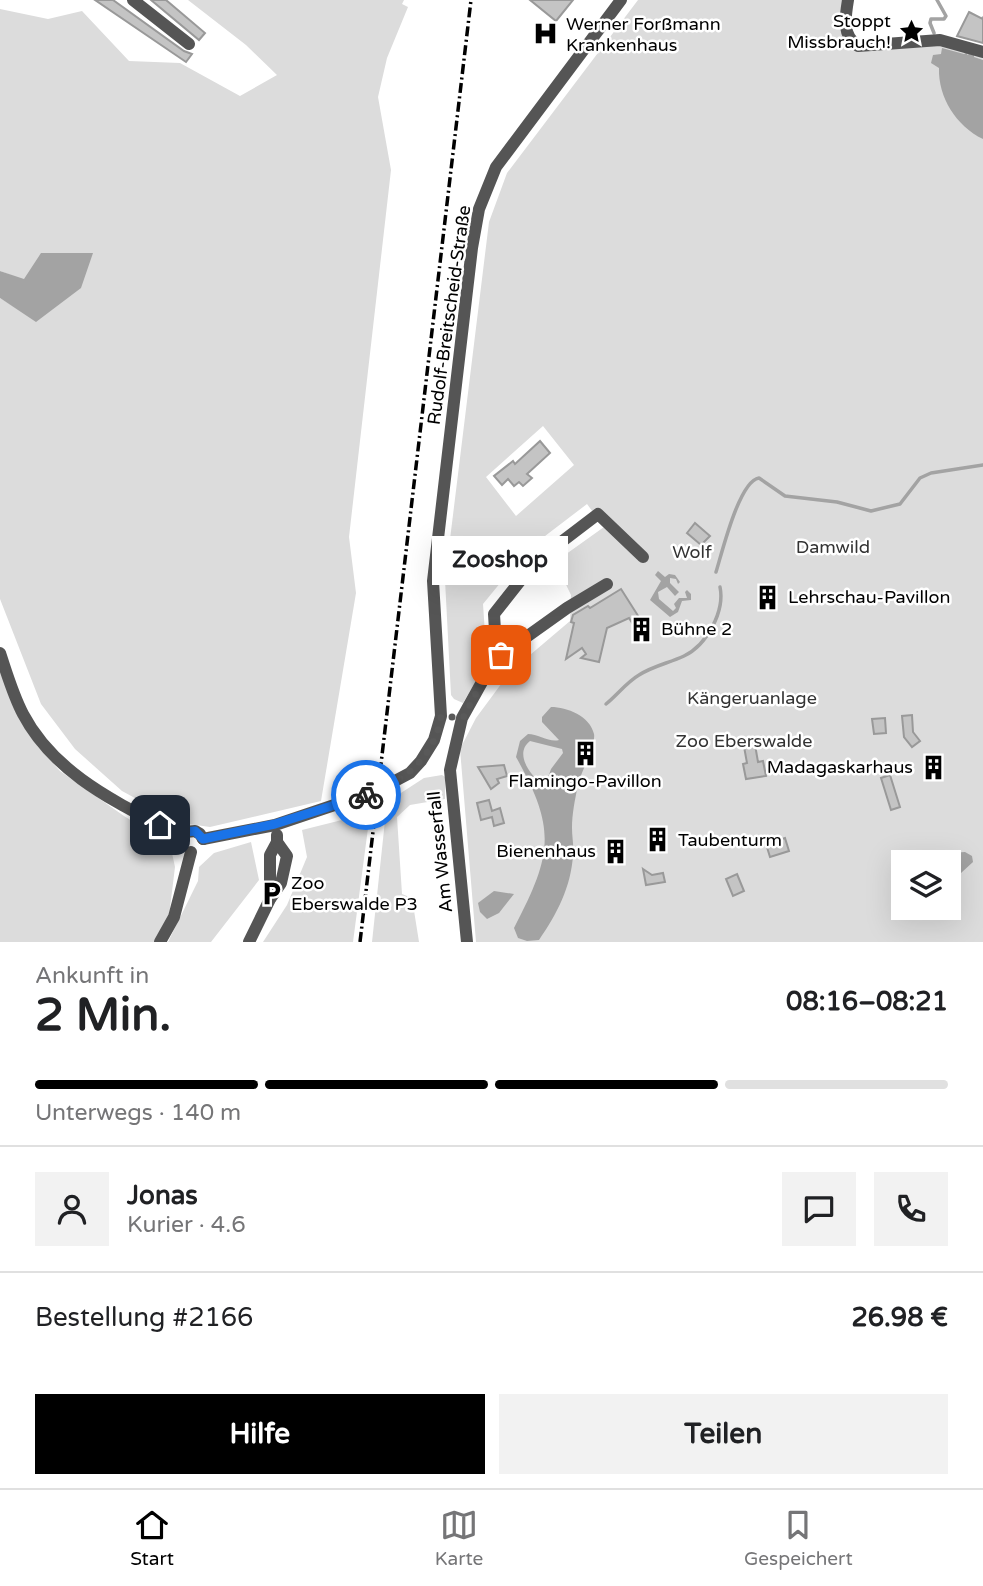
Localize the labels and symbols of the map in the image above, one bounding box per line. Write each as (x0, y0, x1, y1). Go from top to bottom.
place label: Stoppt Missbrauch! (787, 10, 891, 53)
place label: Werner Forßmann Krankenhaus (566, 13, 721, 56)
place icon: Stoppt Missbrauch! (897, 17, 925, 45)
hospital icon: Werner Forßmann Krankenhaus (532, 20, 560, 48)
street label: Rudolf-Breitscheid-Straße (423, 204, 475, 426)
callout: Zooshop (433, 536, 569, 585)
park label: Damwild (796, 536, 870, 558)
park label: Wolf (672, 541, 712, 563)
building icon: Lehrschau-Pavillon (754, 583, 782, 611)
place label: Lehrschau-Pavillon (788, 586, 950, 608)
building icon: Bühne 2 (627, 615, 655, 643)
place label: Bühne 2 (661, 618, 732, 640)
pin (471, 625, 531, 685)
park label: Kängeruanlage (687, 687, 817, 709)
park label: Zoo Eberswalde (676, 730, 812, 752)
building icon: Flamingo-Pavillon (571, 740, 599, 768)
building icon: Madagaskarhaus (919, 753, 947, 781)
place label: Madagaskarhaus (767, 756, 913, 778)
courier (331, 760, 401, 830)
place label: Flamingo-Pavillon (508, 770, 662, 792)
street label: Am Wasserfall (423, 790, 457, 914)
pin (130, 795, 190, 855)
building icon: Taubenturm (644, 826, 672, 854)
place label: Taubenturm (678, 829, 782, 851)
building icon: Bienenhaus (602, 837, 630, 865)
place label: Bienenhaus (496, 840, 596, 862)
place label: Zoo Eberswalde P3 (291, 872, 418, 915)
parking icon: Zoo Eberswalde P3 (257, 879, 285, 907)

